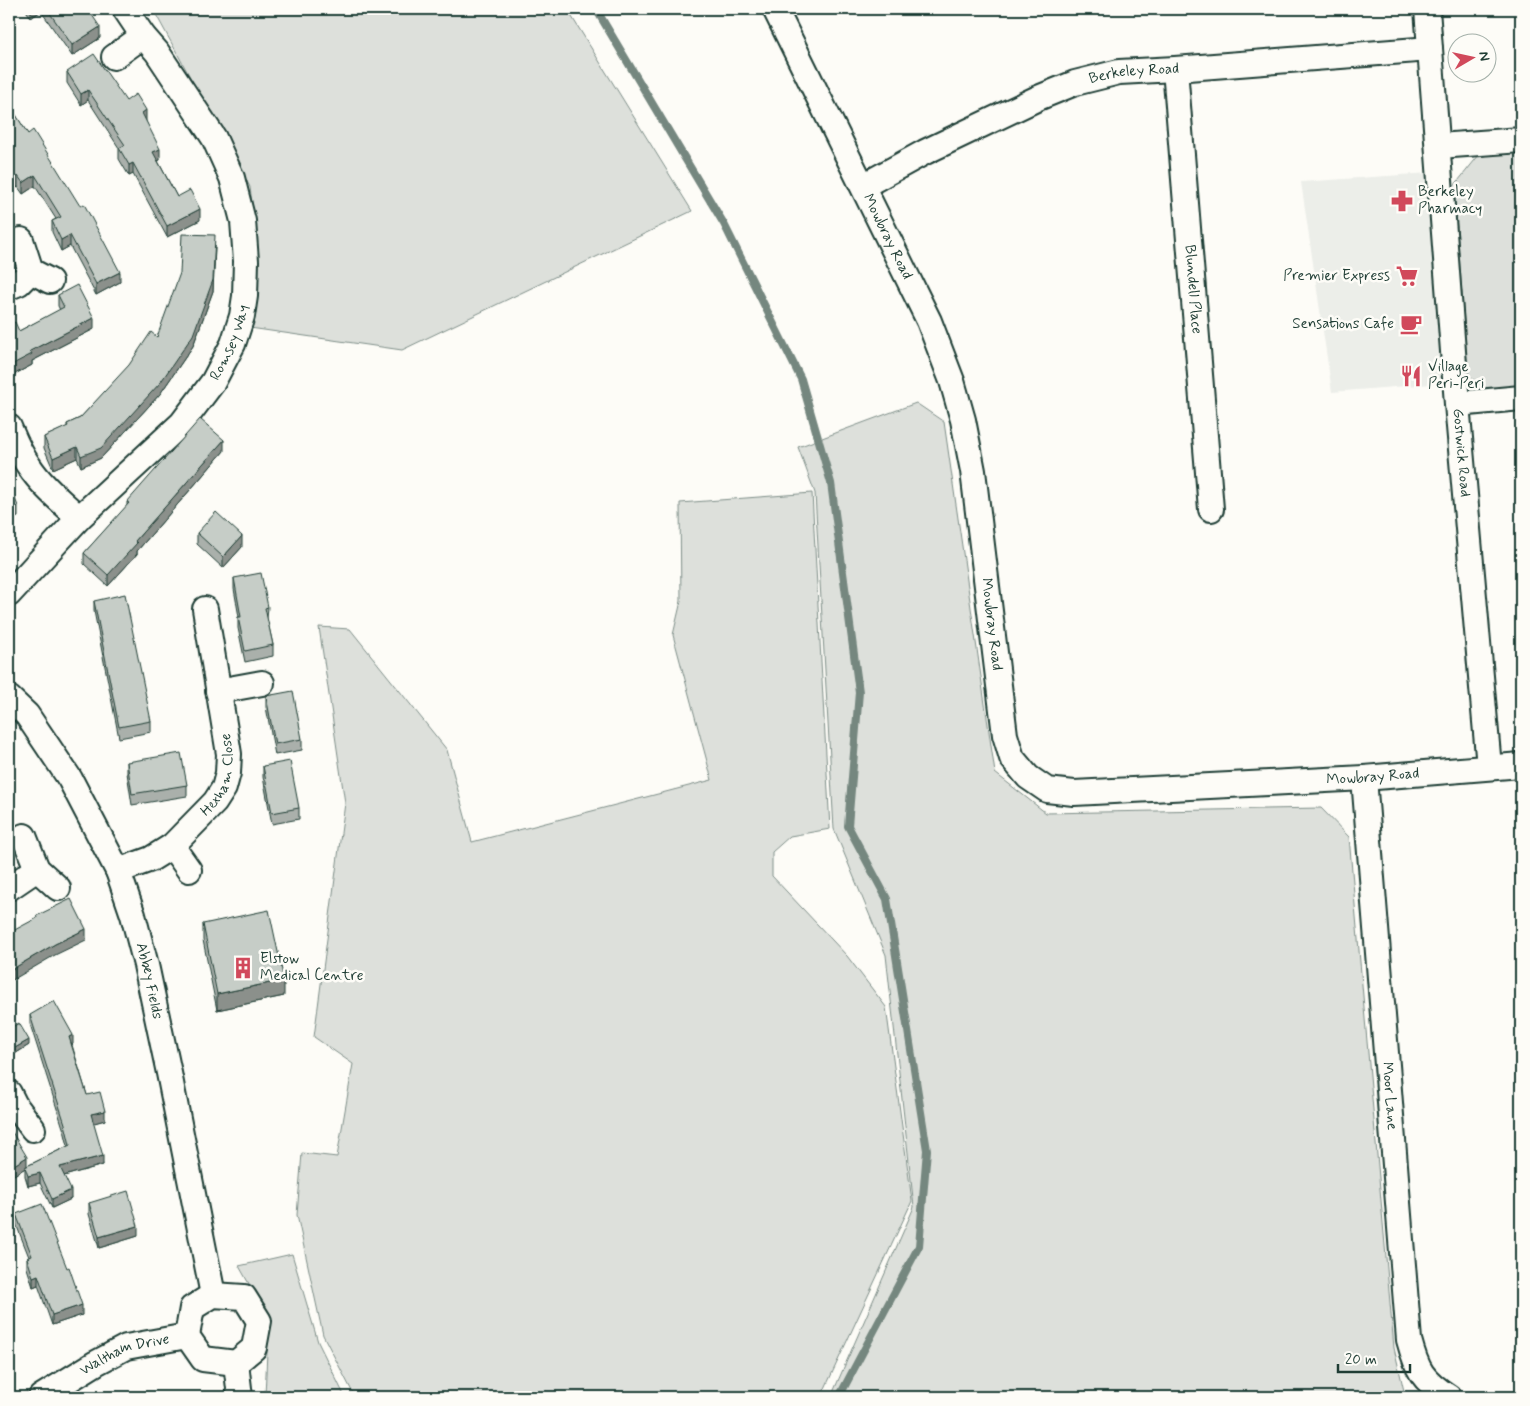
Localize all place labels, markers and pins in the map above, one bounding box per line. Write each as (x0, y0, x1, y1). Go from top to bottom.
place label: Berkeley Pharmacy (1418, 182, 1482, 219)
pharmacy icon: Berkeley Pharmacy (1389, 188, 1415, 214)
supermarket icon: Premier Express (1394, 263, 1420, 289)
place label: Premier Express (1283, 266, 1390, 286)
cafe icon: Sensations Cafe (1398, 311, 1424, 337)
place label: Sensations Cafe (1292, 314, 1394, 334)
place label: Village Peri-Peri (1428, 357, 1484, 394)
restaurant icon: Village Peri-Peri (1398, 363, 1424, 389)
place label: Elstow Medical Centre (260, 949, 364, 986)
building icon: Elstow Medical Centre (230, 955, 256, 981)

